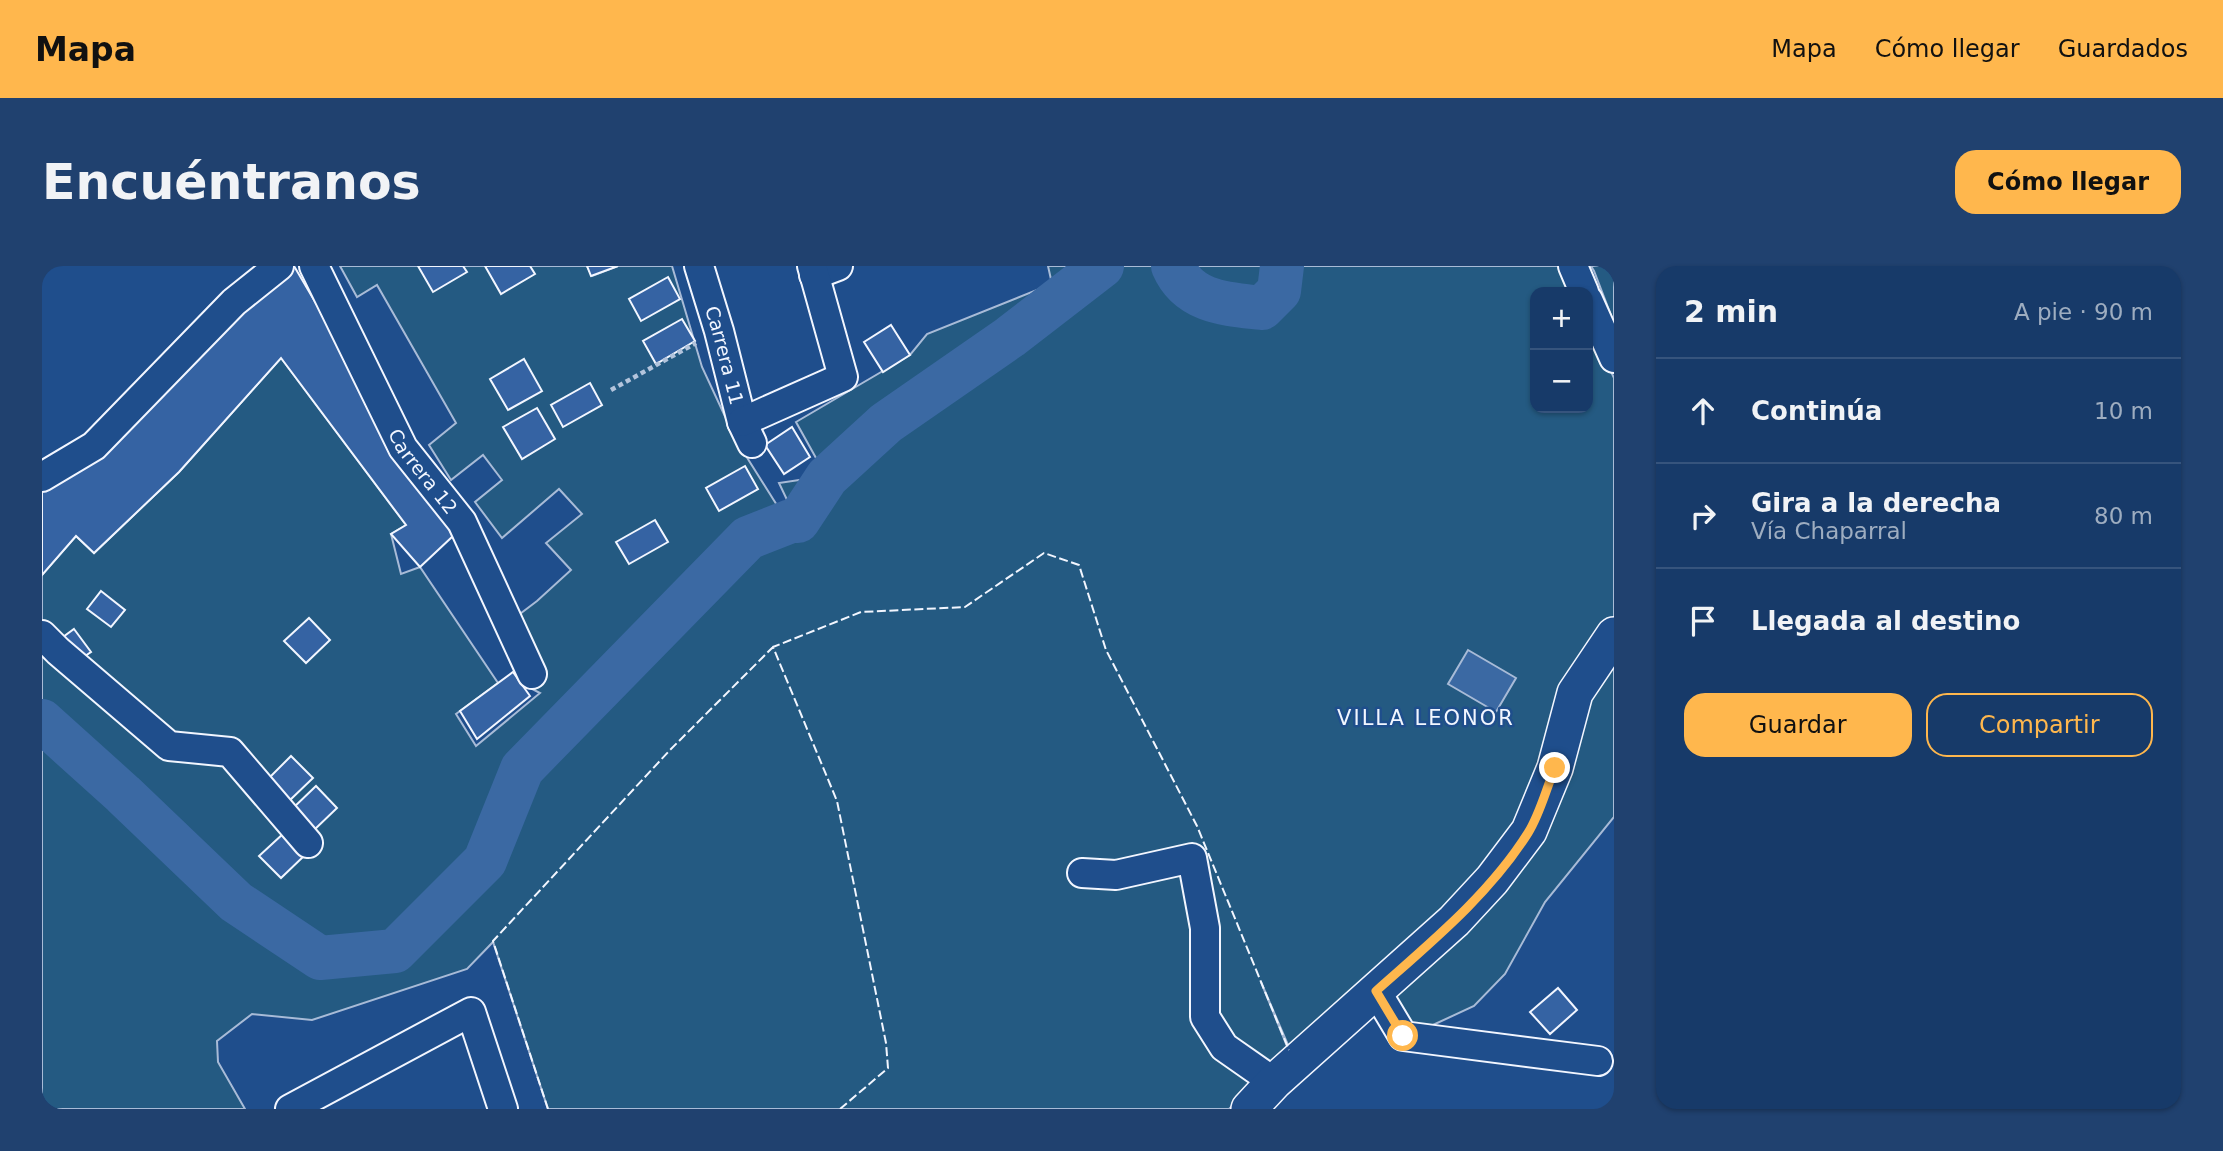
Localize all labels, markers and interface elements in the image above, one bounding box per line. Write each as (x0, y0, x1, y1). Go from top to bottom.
text: Mapa (35, 30, 136, 69)
text: Mapa (1771, 35, 1837, 63)
text: Cómo llegar (1875, 35, 2020, 63)
text: Guardados (2058, 35, 2188, 63)
button: Cómo llegar (1955, 150, 2181, 214)
text: Encuéntranos (42, 154, 421, 211)
map controls (1530, 287, 1593, 413)
button: + (1530, 287, 1593, 350)
text: 2 min (1684, 294, 1778, 329)
text: A pie · 90 m (2014, 299, 2153, 325)
street label: Carrera 11 (701, 303, 748, 407)
button: − (1530, 350, 1593, 413)
icon: ahead (1684, 392, 1722, 430)
text: Continúa (1751, 396, 1882, 426)
text: 10 m (2094, 398, 2153, 424)
street label: Carrera 12 (384, 425, 462, 518)
text: Gira a la derecha (1751, 488, 2001, 518)
icon: right (1684, 497, 1722, 535)
text: 80 m (2094, 503, 2153, 529)
text: Vía Chaparral (1751, 518, 1907, 544)
icon: arrive (1684, 602, 1722, 640)
text: Llegada al destino (1751, 606, 2020, 636)
button: Guardar (1684, 693, 1912, 757)
button: Compartir (1926, 693, 2153, 757)
district label: VILLA LEONOR (1337, 706, 1515, 730)
route end (1539, 752, 1570, 783)
route start (1387, 1020, 1418, 1051)

